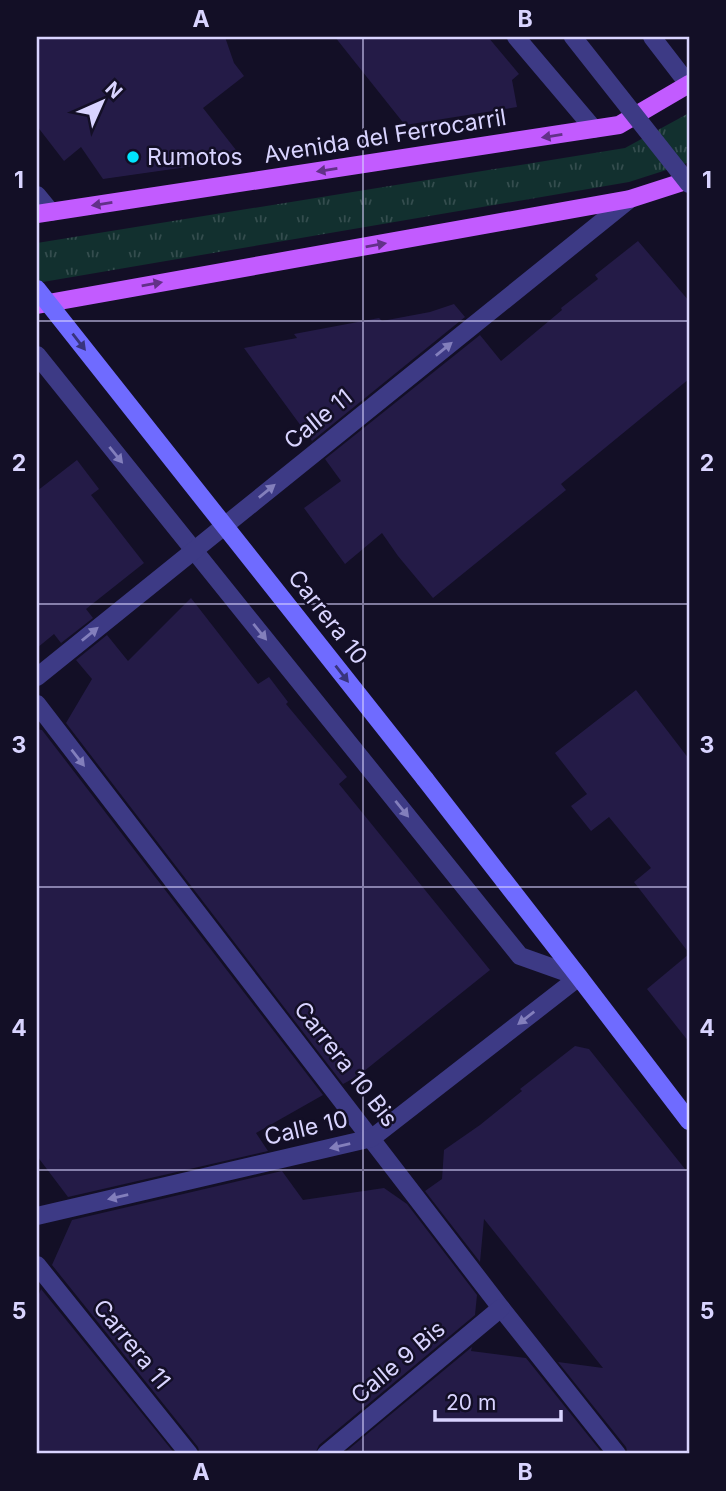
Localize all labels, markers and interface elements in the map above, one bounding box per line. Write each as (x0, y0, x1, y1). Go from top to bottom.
text: A (192, 5, 210, 33)
text: B (517, 5, 533, 33)
north arrow (66, 66, 136, 136)
text: N (100, 77, 127, 104)
street label: Avenida del Ferrocarril (262, 103, 508, 169)
one-way arrow (541, 130, 563, 141)
place label: Rumotos (147, 143, 243, 171)
marker: Rumotos (125, 149, 141, 165)
one-way arrow (316, 165, 338, 176)
text: 1 (14, 166, 24, 194)
text: 1 (702, 166, 712, 194)
one-way arrow (91, 199, 113, 210)
one-way arrow (365, 239, 387, 250)
one-way arrow (141, 279, 163, 290)
one-way arrow (72, 333, 87, 351)
one-way arrow (435, 341, 453, 356)
street label: Calle 11 (278, 383, 358, 455)
one-way arrow (109, 446, 124, 464)
text: 2 (12, 449, 26, 477)
text: 2 (700, 449, 714, 477)
one-way arrow (258, 485, 276, 499)
street label: Carrera 10 (282, 564, 374, 670)
one-way arrow (252, 623, 267, 641)
one-way arrow (81, 627, 98, 642)
one-way arrow (334, 665, 349, 683)
text: 3 (12, 731, 26, 759)
text: 3 (700, 731, 714, 759)
one-way arrow (71, 749, 85, 767)
one-way arrow (395, 800, 410, 818)
street label: Carrera 10 Bis (288, 996, 404, 1132)
one-way arrow (517, 1011, 535, 1026)
text: 4 (11, 1014, 27, 1042)
text: 4 (699, 1014, 715, 1042)
street label: Calle 10 (262, 1105, 350, 1151)
one-way arrow (329, 1140, 351, 1151)
one-way arrow (107, 1192, 129, 1203)
street label: Carrera 11 (87, 1294, 177, 1394)
text: 5 (12, 1297, 26, 1325)
text: 5 (700, 1297, 714, 1325)
street label: Calle 9 Bis (345, 1315, 451, 1409)
scale bar (435, 1379, 562, 1423)
text: 20 m (446, 1390, 496, 1415)
text: A (192, 1458, 210, 1486)
text: B (517, 1458, 533, 1486)

